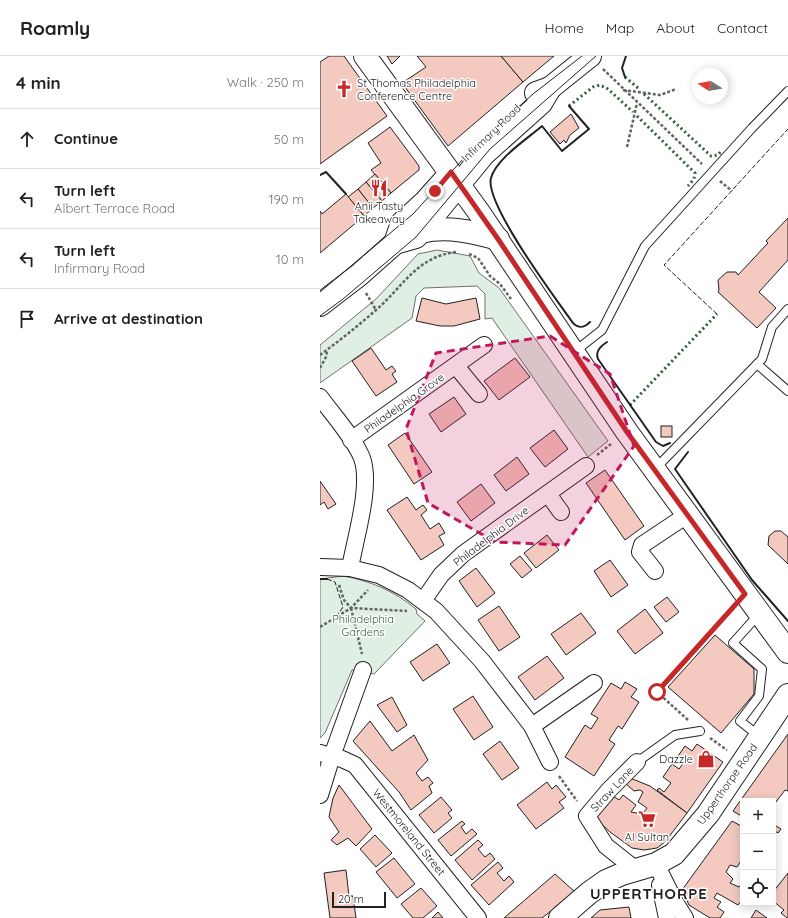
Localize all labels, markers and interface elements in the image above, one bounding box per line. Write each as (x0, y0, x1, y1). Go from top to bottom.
text: Roamly (20, 16, 90, 40)
text: Home (545, 19, 584, 37)
text: Map (606, 19, 634, 37)
text: About (656, 19, 695, 37)
text: Contact (717, 19, 768, 37)
north arrow (692, 68, 728, 104)
text: 4 min (16, 72, 61, 93)
text: Walk · 250 m (227, 74, 304, 90)
place label: St Thomas Philadelphia Conference Centre (357, 76, 476, 103)
church icon: St Thomas Philadelphia Conference Centre (334, 79, 354, 99)
street label: Infirmary Road (458, 101, 524, 165)
icon: ahead (16, 128, 38, 150)
text: Continue (54, 129, 118, 148)
text: 50 m (274, 131, 304, 147)
restaurant icon: Anii Tasty Takeaway (369, 178, 389, 198)
text: Turn left (54, 181, 116, 200)
route end (426, 182, 444, 200)
icon: left (16, 188, 38, 210)
text: 190 m (269, 191, 304, 207)
place label: Anii Tasty Takeaway (353, 199, 405, 226)
text: Albert Terrace Road (54, 200, 175, 216)
text: Turn left (54, 241, 116, 260)
icon: left (16, 248, 38, 270)
text: 10 m (276, 251, 304, 267)
text: Infirmary Road (54, 260, 145, 276)
icon: arrive (16, 308, 38, 330)
text: Arrive at destination (54, 309, 203, 328)
street label: Philadelphia Grove (361, 370, 447, 436)
street label: Philadelphia Drive (450, 503, 532, 569)
park label: Philadelphia Gardens (332, 612, 394, 639)
route start (648, 683, 666, 701)
street label: Upperthorpe Road (694, 741, 760, 827)
shop icon: Dazzle (696, 749, 716, 769)
place label: Dazzle (659, 752, 693, 766)
street label: Straw Lane (587, 763, 637, 815)
street label: Westmoreland Street (370, 786, 449, 878)
map controls (740, 798, 776, 906)
button: + (740, 798, 776, 834)
supermarket icon: Al Sultan (637, 809, 657, 829)
place label: Al Sultan (625, 830, 669, 844)
button: − (740, 834, 776, 870)
button: locate (740, 870, 776, 906)
district label: UPPERTHORPE (590, 884, 708, 903)
scale bar (332, 890, 386, 909)
text: 20 m (338, 892, 364, 906)

